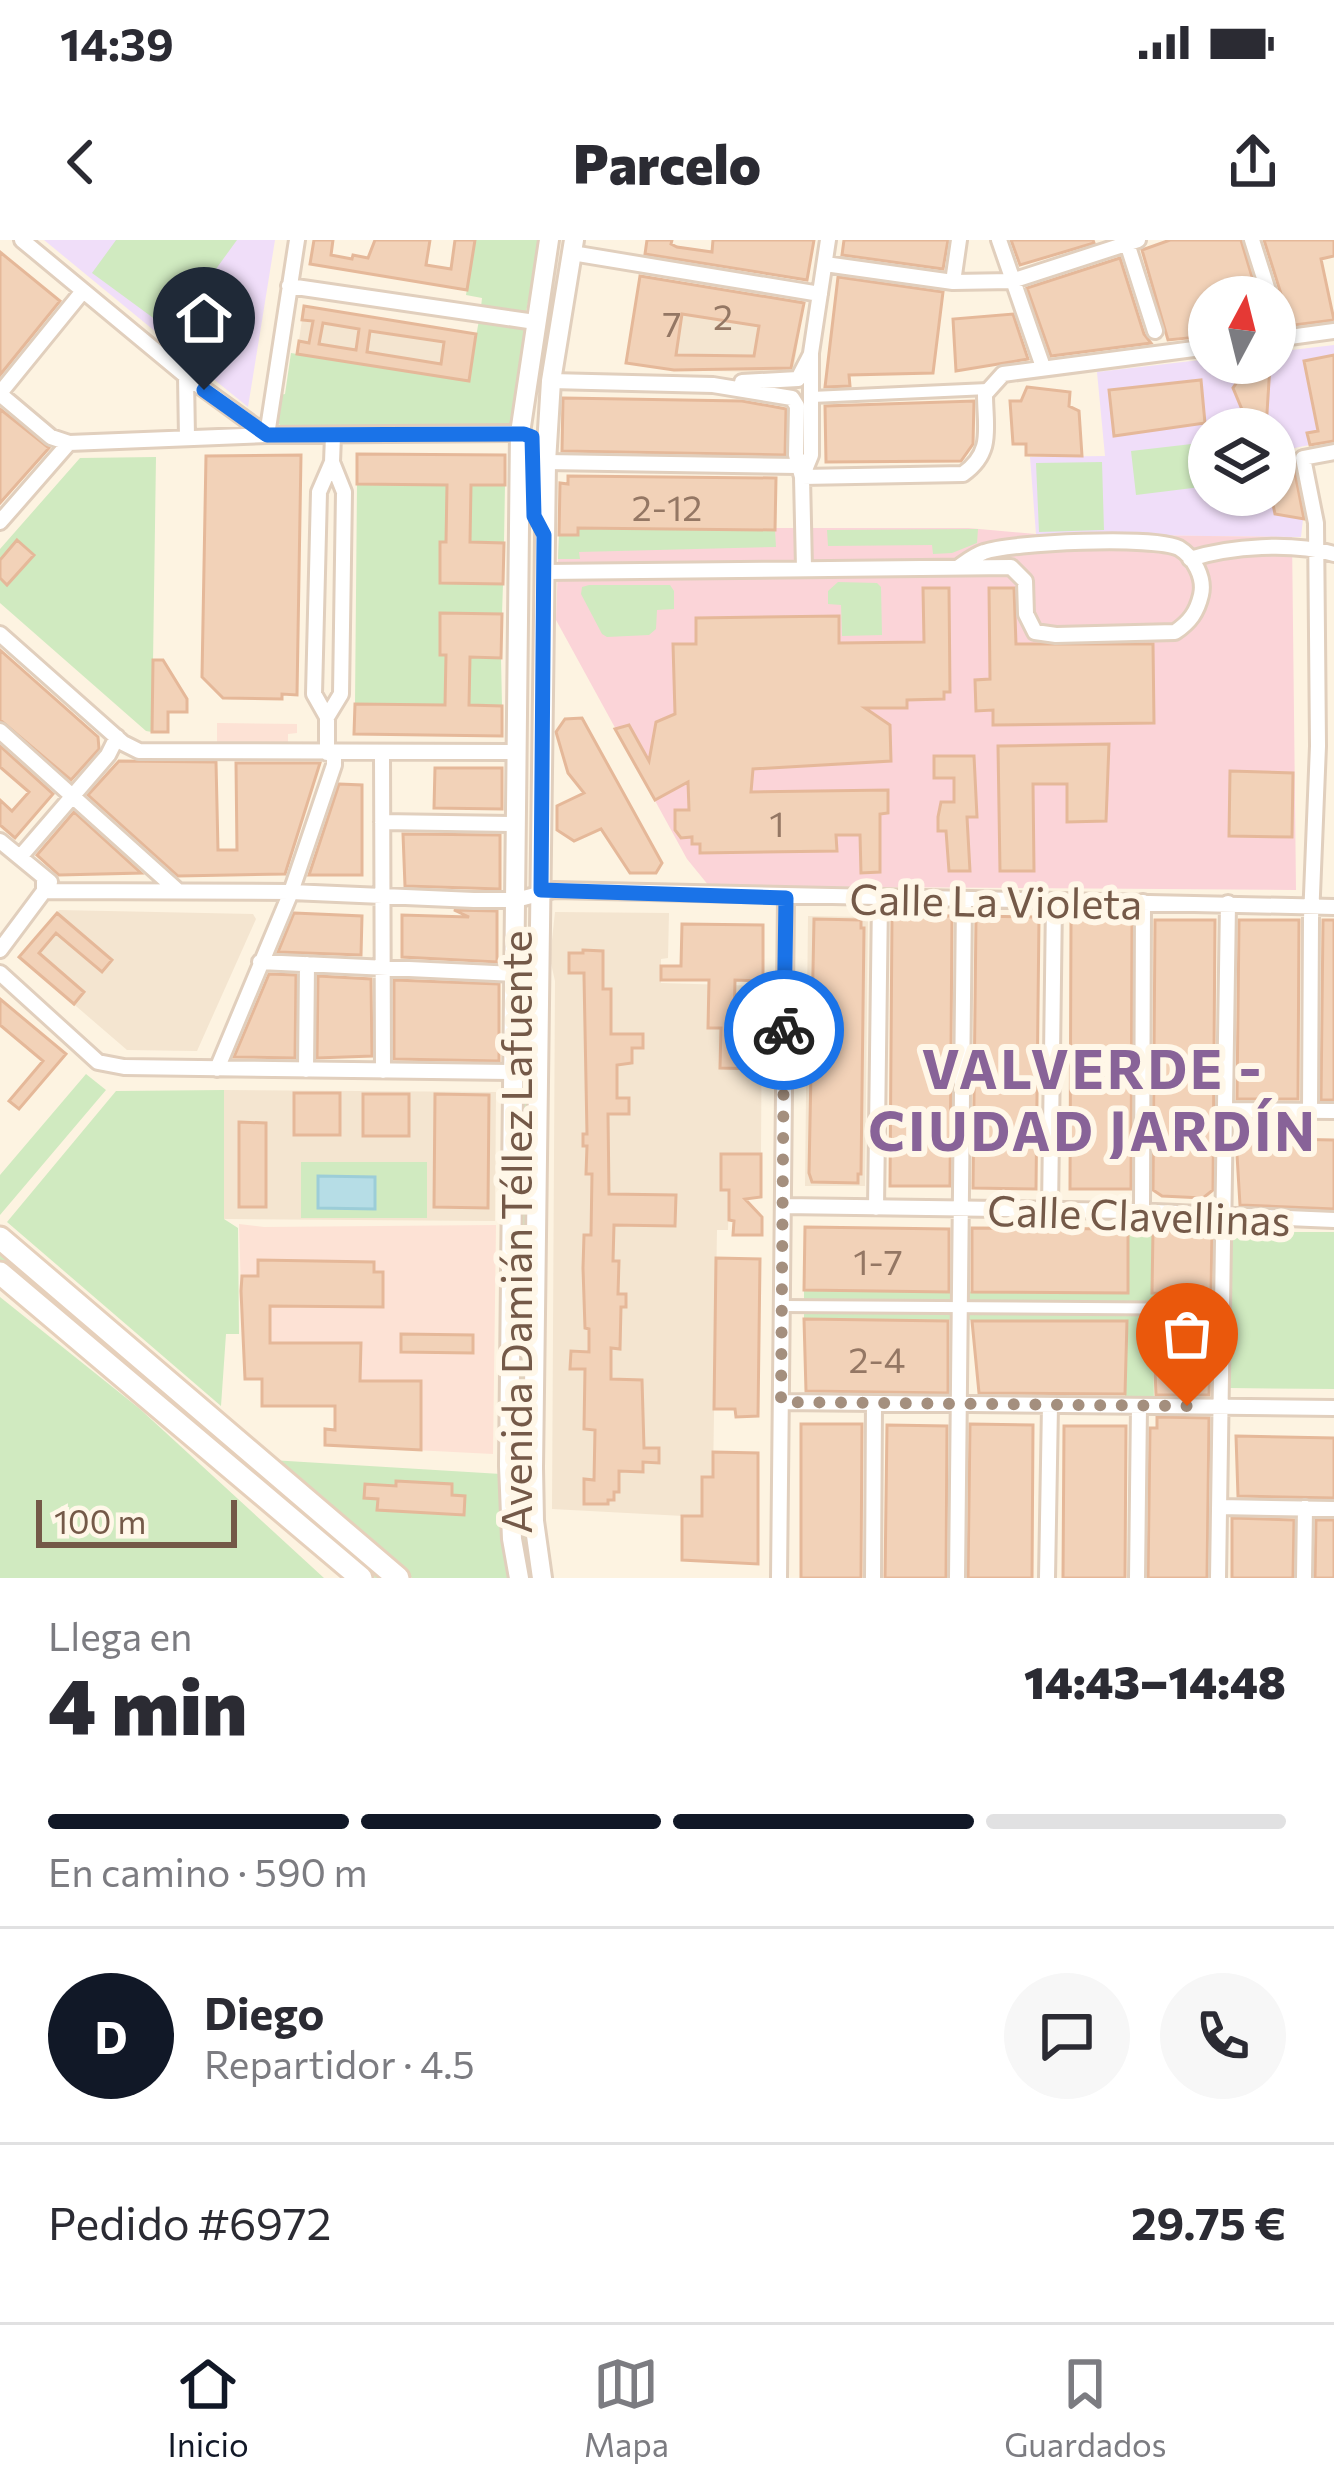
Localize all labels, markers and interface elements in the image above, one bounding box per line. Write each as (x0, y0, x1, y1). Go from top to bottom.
text: 14:39 (60, 15, 174, 70)
icon: back (48, 129, 114, 195)
text: Parcelo (573, 129, 761, 195)
icon: share (1220, 129, 1286, 195)
pin (153, 267, 255, 390)
north arrow (1188, 276, 1296, 384)
map controls (1188, 276, 1296, 516)
icon: home (171, 285, 237, 351)
house number: 2 (713, 293, 733, 337)
house number: 7 (662, 300, 682, 344)
button: layers (1188, 408, 1296, 516)
house number: 2-12 (632, 484, 702, 528)
house number: 1 (769, 800, 785, 844)
street label: Calle La Violeta (849, 871, 1143, 929)
street label: Avenida Damián Téllez Lafuente (489, 930, 541, 1534)
courier (724, 970, 844, 1090)
icon: bike (751, 997, 817, 1063)
district label: VALVERDE - CIUDAD JARDÍN (868, 1034, 1318, 1162)
street label: Calle Clavellinas (986, 1183, 1292, 1245)
house number: 1-7 (853, 1238, 903, 1282)
pin (1136, 1283, 1238, 1406)
icon: bag (1154, 1301, 1220, 1367)
house number: 2-4 (849, 1336, 905, 1380)
scale bar (36, 1494, 237, 1547)
text: 100 m (54, 1500, 146, 1541)
text: Llega en (48, 1611, 192, 1659)
text: 14:43–14:48 (1024, 1653, 1286, 1708)
text: 4 min (48, 1656, 247, 1751)
text: En camino · 590 m (48, 1847, 368, 1895)
button: chat (1004, 1973, 1130, 2099)
button: phone (1160, 1973, 1286, 2099)
text: Diego (204, 1984, 324, 2039)
text: D (94, 2008, 128, 2063)
text: Repartidor · 4.5 (204, 2039, 475, 2087)
text: Pedido #6972 (48, 2194, 332, 2249)
text: 29.75 € (1131, 2194, 1286, 2249)
tab: Inicio (168, 2351, 249, 2464)
tab: Mapa (584, 2351, 669, 2464)
tab: Guardados (1004, 2351, 1166, 2464)

